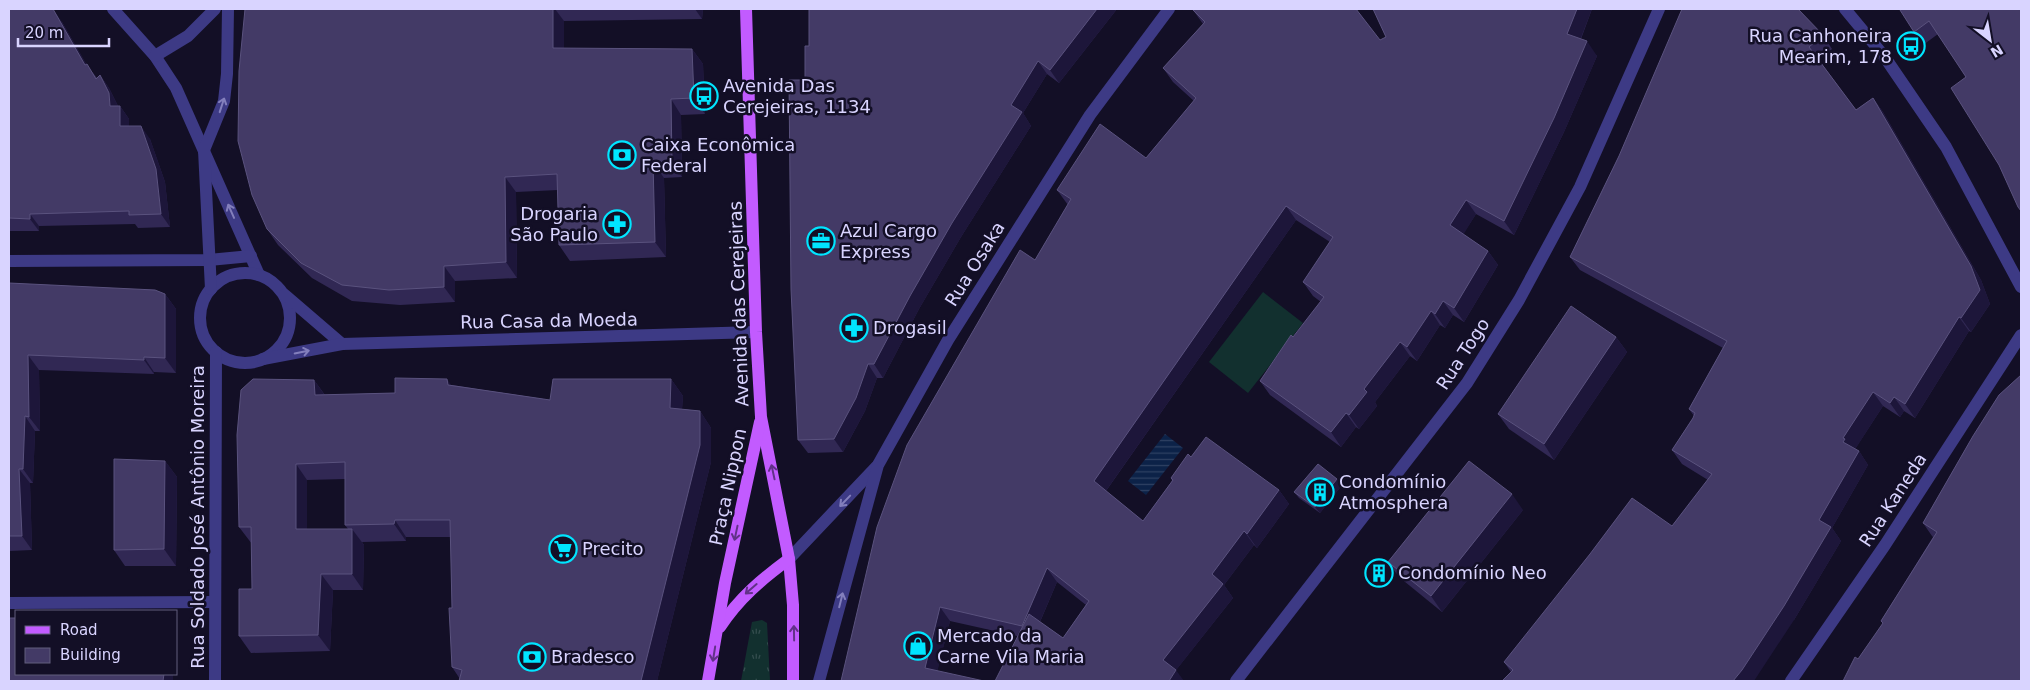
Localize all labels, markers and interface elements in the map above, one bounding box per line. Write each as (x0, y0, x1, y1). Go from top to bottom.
scale bar (18, 15, 109, 47)
north arrow (1965, 15, 2015, 65)
text: 20 m (25, 24, 63, 42)
place label: Rua Canhoneira Mearim, 178 (1749, 25, 1892, 67)
bus stop icon: Rua Canhoneira Mearim, 178 (1896, 31, 1926, 61)
text: N (1988, 41, 2006, 61)
place label: Avenida Das Cerejeiras, 1134 (723, 75, 871, 117)
bus stop icon: Avenida Das Cerejeiras, 1134 (689, 81, 719, 111)
one-way arrow (217, 97, 227, 113)
place label: Caixa Econômica Federal (641, 134, 795, 176)
bank icon: Caixa Econômica Federal (607, 140, 637, 170)
street label: Avenida das Cerejeiras (724, 201, 753, 407)
place label: Drogaria São Paulo (510, 203, 598, 245)
one-way arrow (226, 204, 235, 219)
pharmacy icon: Drogaria São Paulo (602, 209, 632, 239)
street label: Rua Osaka (940, 218, 1009, 310)
place label: Azul Cargo Express (840, 220, 937, 262)
office icon: Azul Cargo Express (806, 226, 836, 256)
street label: Rua Casa da Moeda (460, 308, 638, 333)
pharmacy icon: Drogasil (839, 313, 869, 343)
street label: Rua Togo (1432, 314, 1494, 394)
place label: Drogasil (873, 317, 947, 338)
one-way arrow (294, 346, 310, 356)
street label: Rua Soldado José Antônio Moreira (187, 365, 208, 669)
street label: Praça Nippon (705, 426, 750, 547)
street label: Rua Kaneda (1855, 449, 1931, 550)
one-way arrow (767, 464, 777, 480)
place label: Condomínio Atmosphera (1339, 471, 1448, 513)
building icon: Condomínio Atmosphera (1305, 477, 1335, 507)
one-way arrow (839, 495, 851, 507)
one-way arrow (731, 525, 740, 541)
supermarket icon: Precito (548, 534, 578, 564)
place label: Precito (582, 538, 644, 559)
building icon: Condomínio Neo (1364, 558, 1394, 588)
place label: Condomínio Neo (1398, 562, 1547, 583)
one-way arrow (744, 583, 757, 594)
one-way arrow (836, 593, 846, 609)
legend (15, 610, 178, 675)
text: Road (60, 621, 98, 639)
one-way arrow (789, 625, 799, 641)
place label: Mercado da Carne Vila Maria (937, 625, 1085, 667)
shop icon: Mercado da Carne Vila Maria (903, 631, 933, 661)
bank icon: Bradesco (517, 642, 547, 672)
one-way arrow (708, 645, 718, 661)
text: Building (60, 646, 121, 664)
place label: Bradesco (551, 646, 635, 667)

